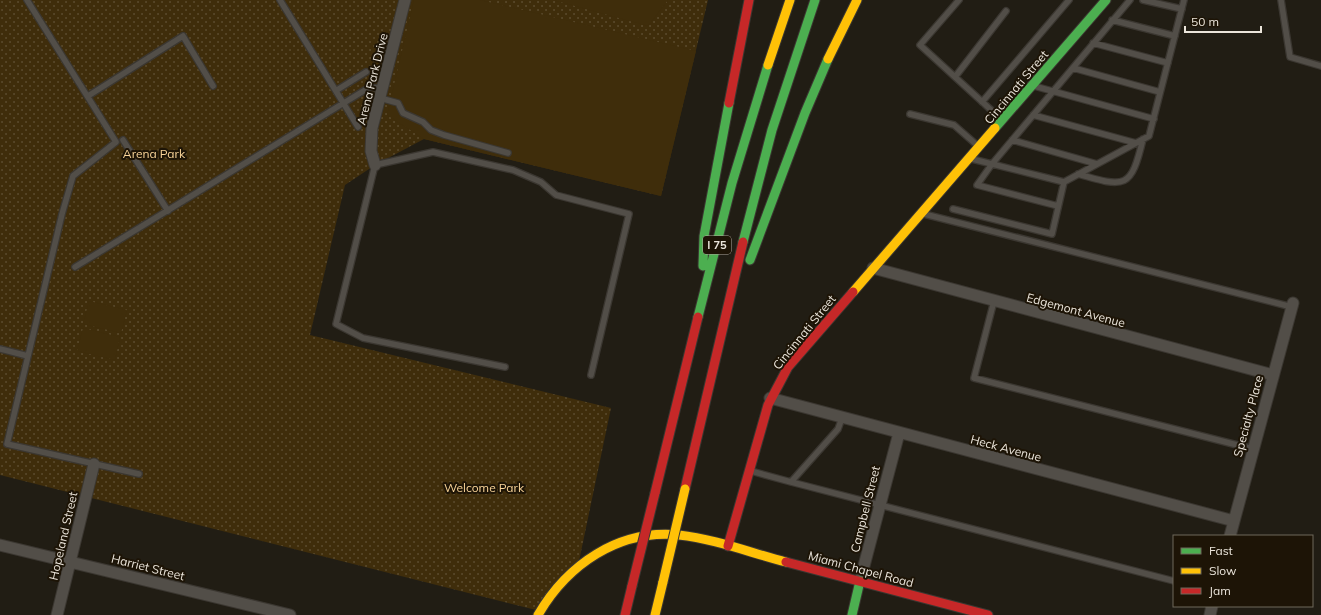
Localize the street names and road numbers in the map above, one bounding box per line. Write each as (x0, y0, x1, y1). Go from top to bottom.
street label: Arena Park Drive (353, 31, 391, 127)
street label: Cincinnati Street (981, 47, 1051, 127)
road number: I 75 (703, 236, 731, 254)
street label: Edgemont Avenue (1025, 290, 1127, 330)
street label: Cincinnati Street (769, 292, 839, 372)
street label: Specialty Place (1230, 373, 1266, 459)
street label: Heck Avenue (969, 431, 1043, 465)
street label: Campbell Street (847, 464, 883, 554)
street label: Hopeland Street (46, 490, 80, 582)
street label: Miami Chapel Road (807, 548, 915, 590)
street label: Harriet Street (110, 551, 186, 583)

